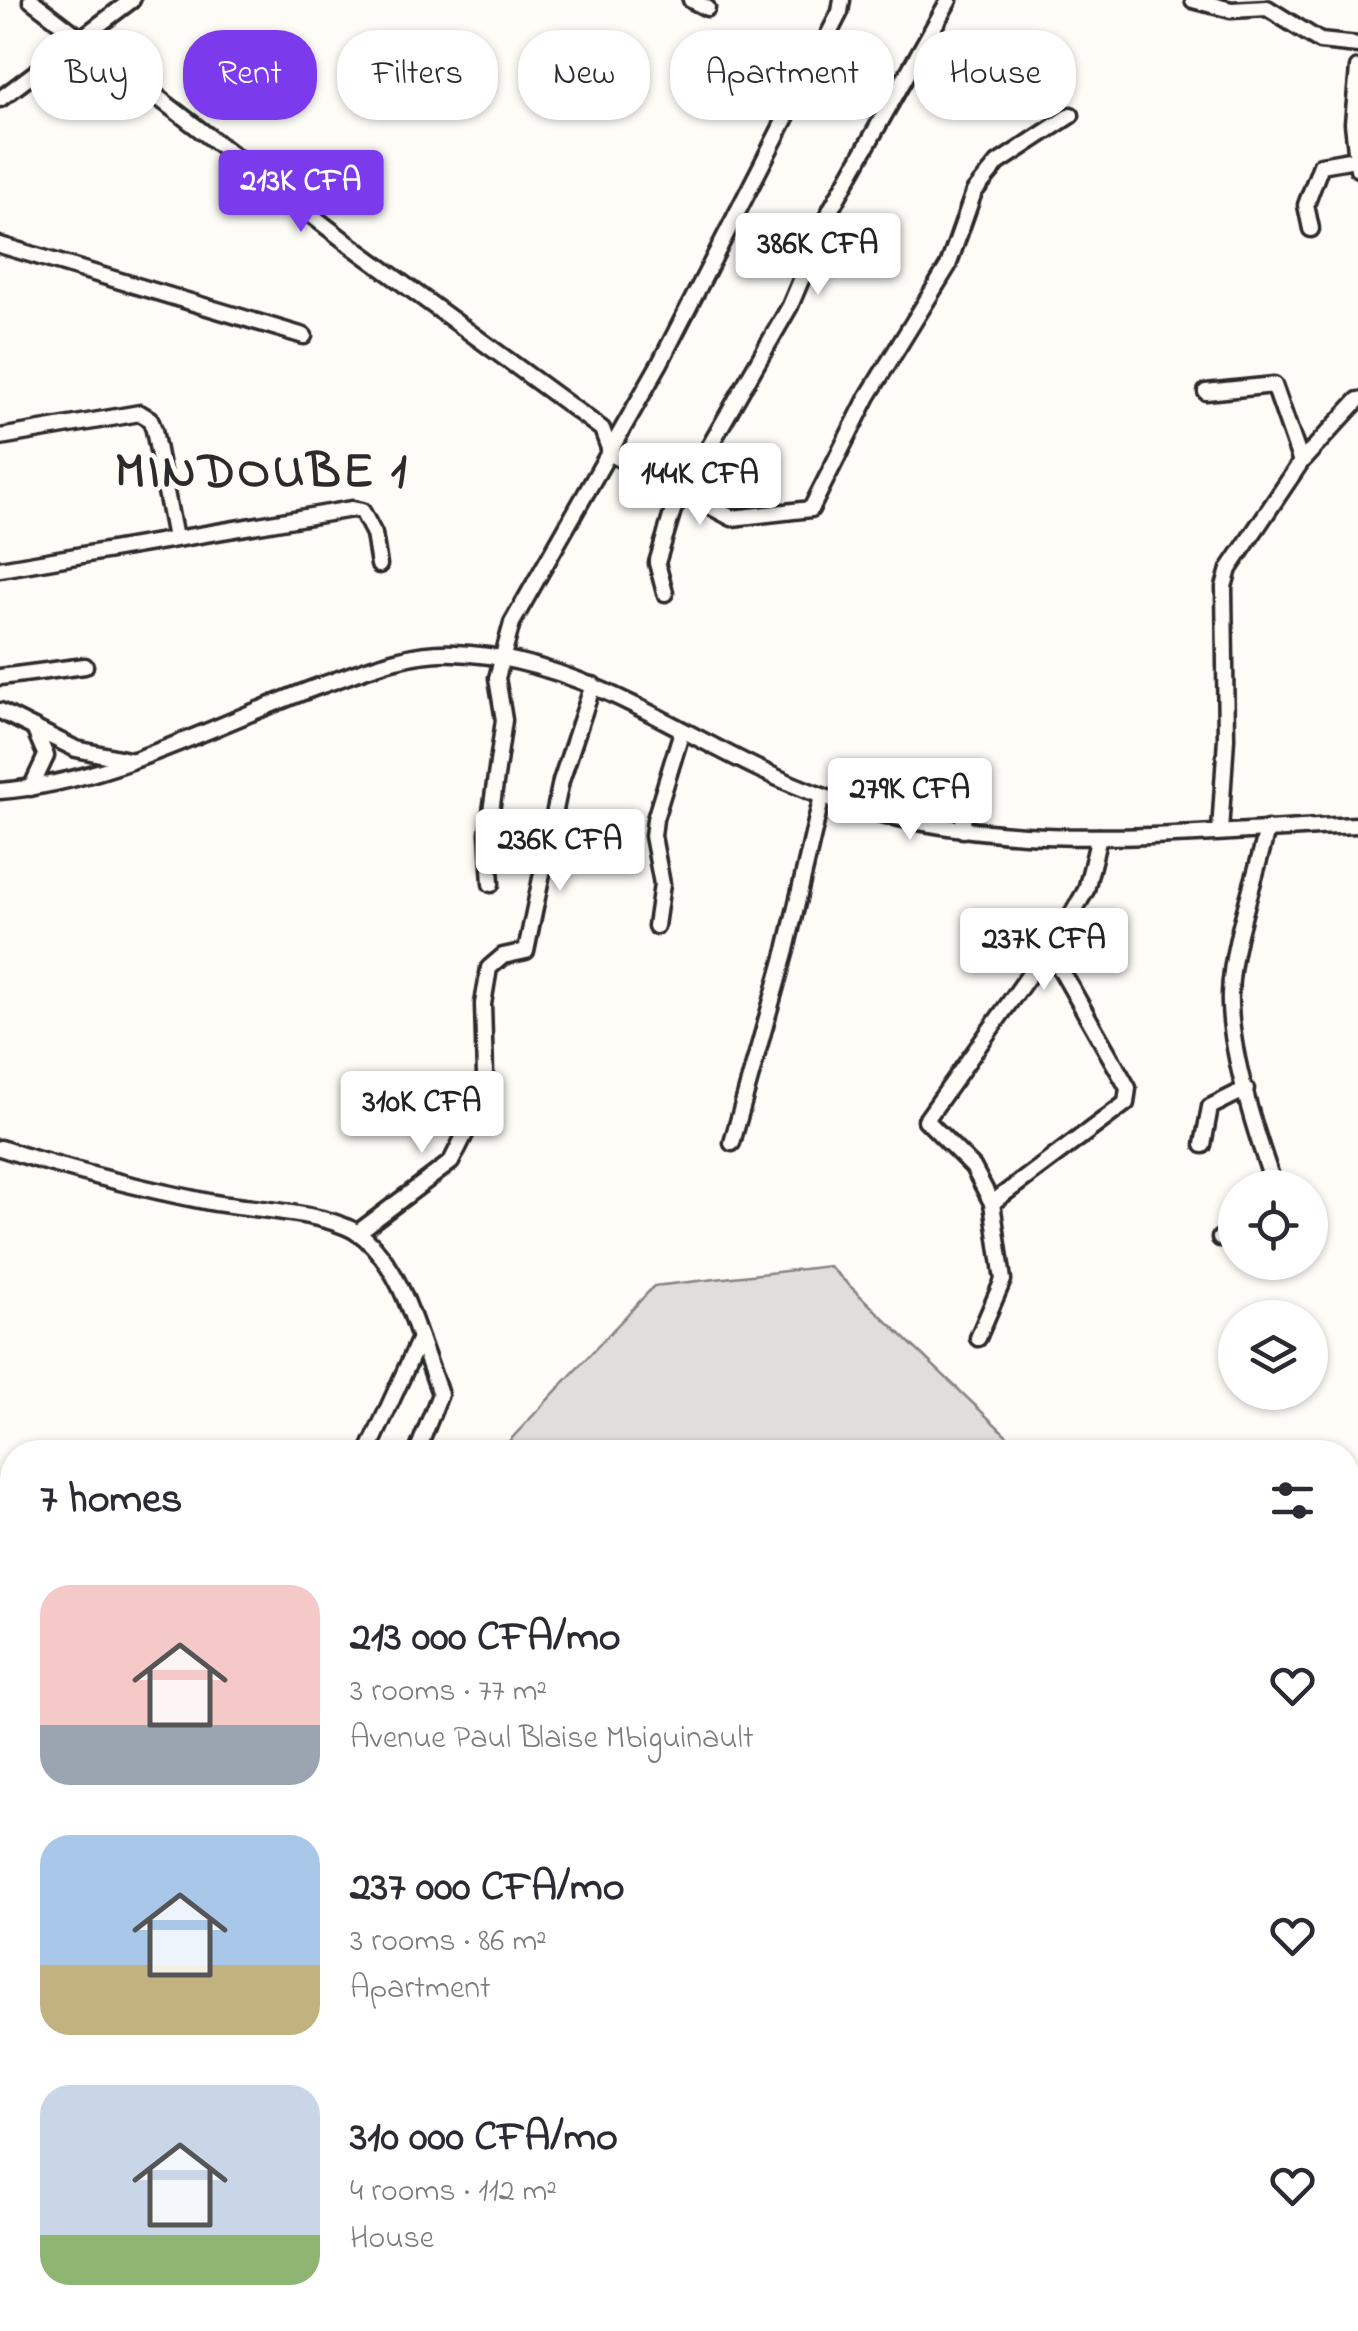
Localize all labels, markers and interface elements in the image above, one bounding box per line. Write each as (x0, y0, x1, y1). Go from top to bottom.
chip: Buy (30, 30, 163, 120)
chip: Rent (183, 30, 317, 120)
chip: Filters (337, 30, 498, 120)
chip: New (518, 30, 650, 120)
chip: Apartment (670, 30, 894, 120)
chip: House (914, 30, 1076, 120)
pin: 213K CFA (198, 150, 404, 235)
text: 213K CFA (241, 159, 361, 206)
pin: 386K CFA (715, 213, 921, 298)
text: 386K CFA (758, 222, 878, 269)
district label: MINDOUBE 1 (115, 437, 409, 510)
pin: 144K CFA (597, 443, 803, 528)
text: 144K CFA (641, 452, 759, 499)
pin: 279K CFA (807, 758, 1013, 843)
text: 279K CFA (850, 767, 970, 814)
pin: 236K CFA (457, 809, 663, 894)
text: 236K CFA (498, 818, 622, 865)
pin: 237K CFA (941, 908, 1147, 993)
text: 237K CFA (982, 917, 1106, 964)
pin: 310K CFA (319, 1071, 525, 1156)
text: 310K CFA (363, 1080, 481, 1127)
map controls (1218, 1170, 1328, 1410)
button: locate (1218, 1170, 1328, 1280)
button: layers (1218, 1300, 1328, 1410)
text: 7 homes (40, 1470, 182, 1531)
icon: filters (1265, 1473, 1320, 1528)
text: 213 000 CFA/mo (350, 1608, 621, 1669)
icon: home (120, 1625, 240, 1745)
icon: heart (1265, 1658, 1320, 1713)
text: 3 rooms · 77 m² (350, 1669, 547, 1716)
text: Avenue Paul Blaise Mbiguinault (350, 1716, 754, 1763)
text: 237 000 CFA/mo (350, 1858, 625, 1919)
icon: home (120, 1875, 240, 1995)
icon: heart (1265, 1908, 1320, 1963)
text: 3 rooms · 86 m² (350, 1919, 547, 1966)
text: Apartment (350, 1966, 491, 2013)
text: 310 000 CFA/mo (350, 2108, 618, 2169)
icon: home (120, 2125, 240, 2245)
icon: heart (1265, 2158, 1320, 2213)
text: 4 rooms · 112 m² (350, 2169, 557, 2216)
text: House (350, 2216, 434, 2263)

